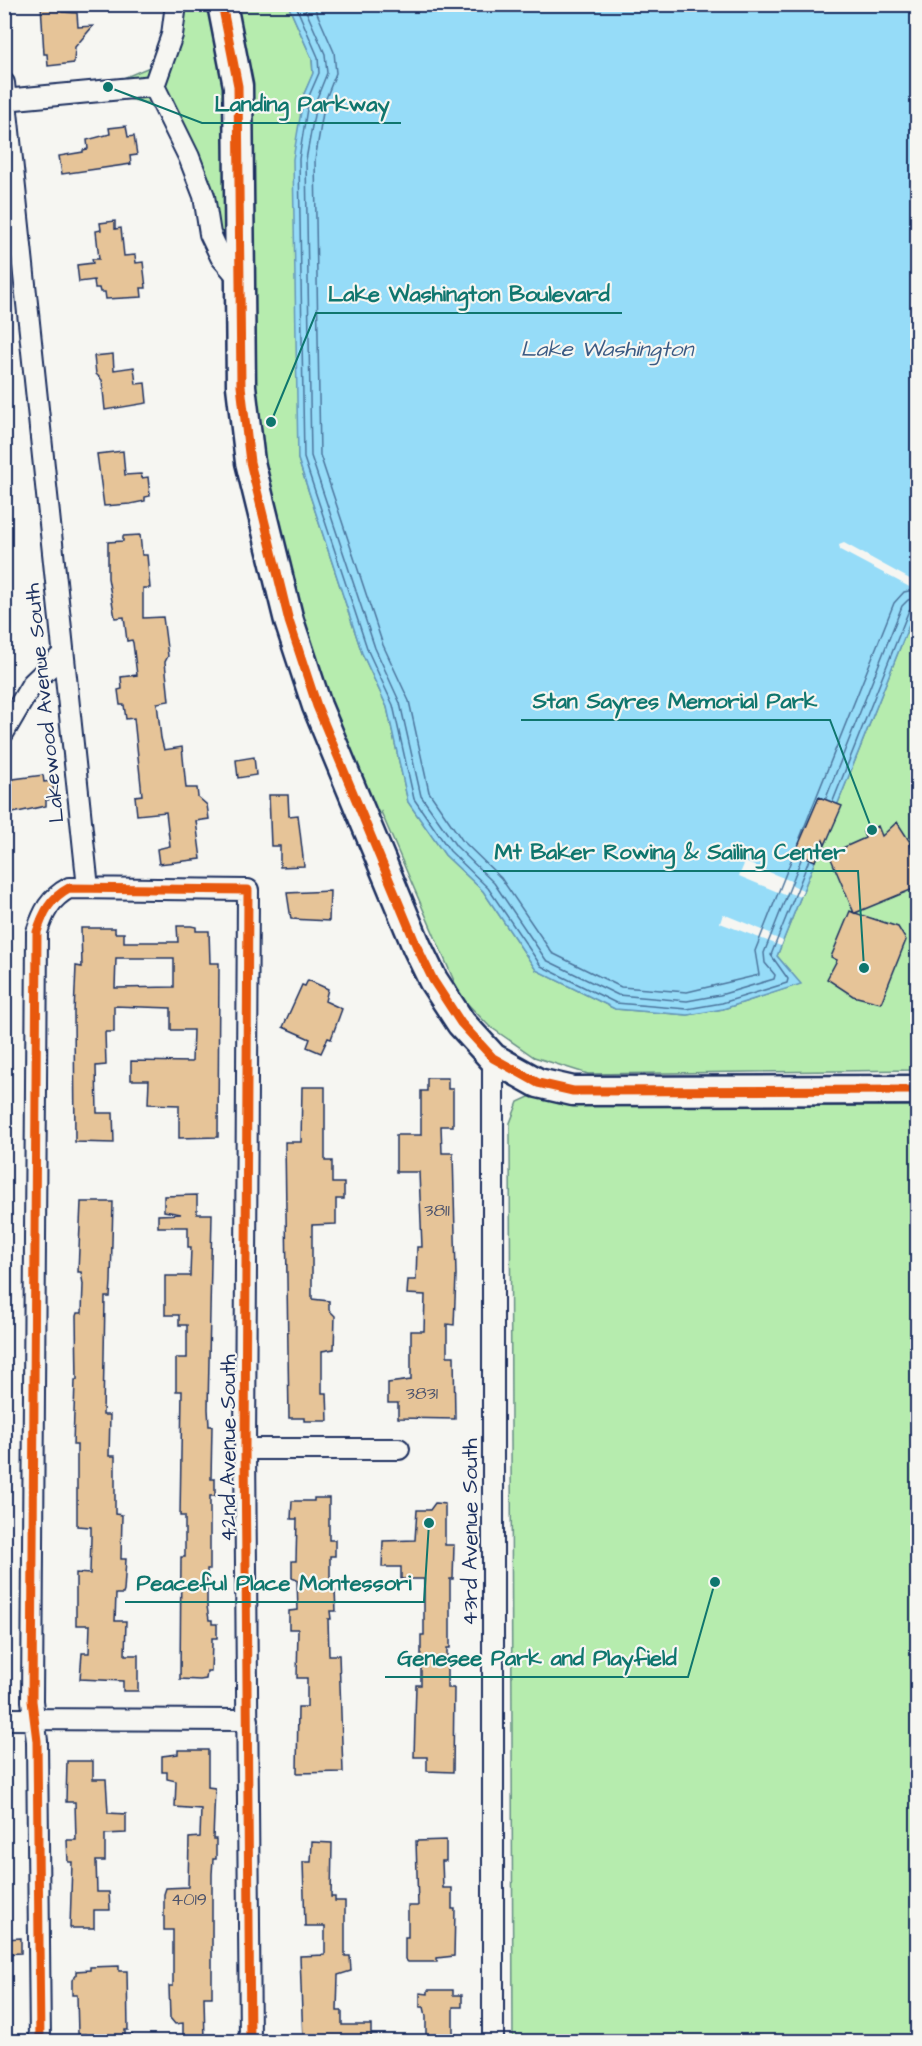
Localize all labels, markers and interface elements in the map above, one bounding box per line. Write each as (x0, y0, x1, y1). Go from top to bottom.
callout: Landing Parkway (202, 83, 401, 123)
text: Landing Parkway (214, 89, 390, 122)
callout: Lake Washington Boulevard (316, 273, 622, 313)
text: Lake Washington Boulevard (328, 279, 611, 311)
water label: Lake Washington (521, 334, 695, 366)
street label: Lakewood Avenue South (17, 581, 72, 824)
callout: Stan Sayres Memorial Park (521, 680, 830, 720)
text: Stan Sayres Memorial Park (532, 686, 818, 719)
callout: Mt Baker Rowing & Sailing Center (483, 831, 858, 871)
text: Mt Baker Rowing & Sailing Center (495, 837, 846, 869)
house number: 3811 (424, 1198, 450, 1223)
street label: 42nd Avenue South (214, 1354, 243, 1542)
house number: 3831 (406, 1381, 438, 1406)
street label: 43rd Avenue South (456, 1438, 485, 1626)
callout: Peaceful Place Montessori (125, 1562, 424, 1602)
text: Peaceful Place Montessori (136, 1568, 412, 1599)
callout: Genesee Park and Playfield (385, 1637, 688, 1677)
text: Genesee Park and Playfield (397, 1643, 677, 1676)
house number: 4019 (171, 1887, 207, 1912)

